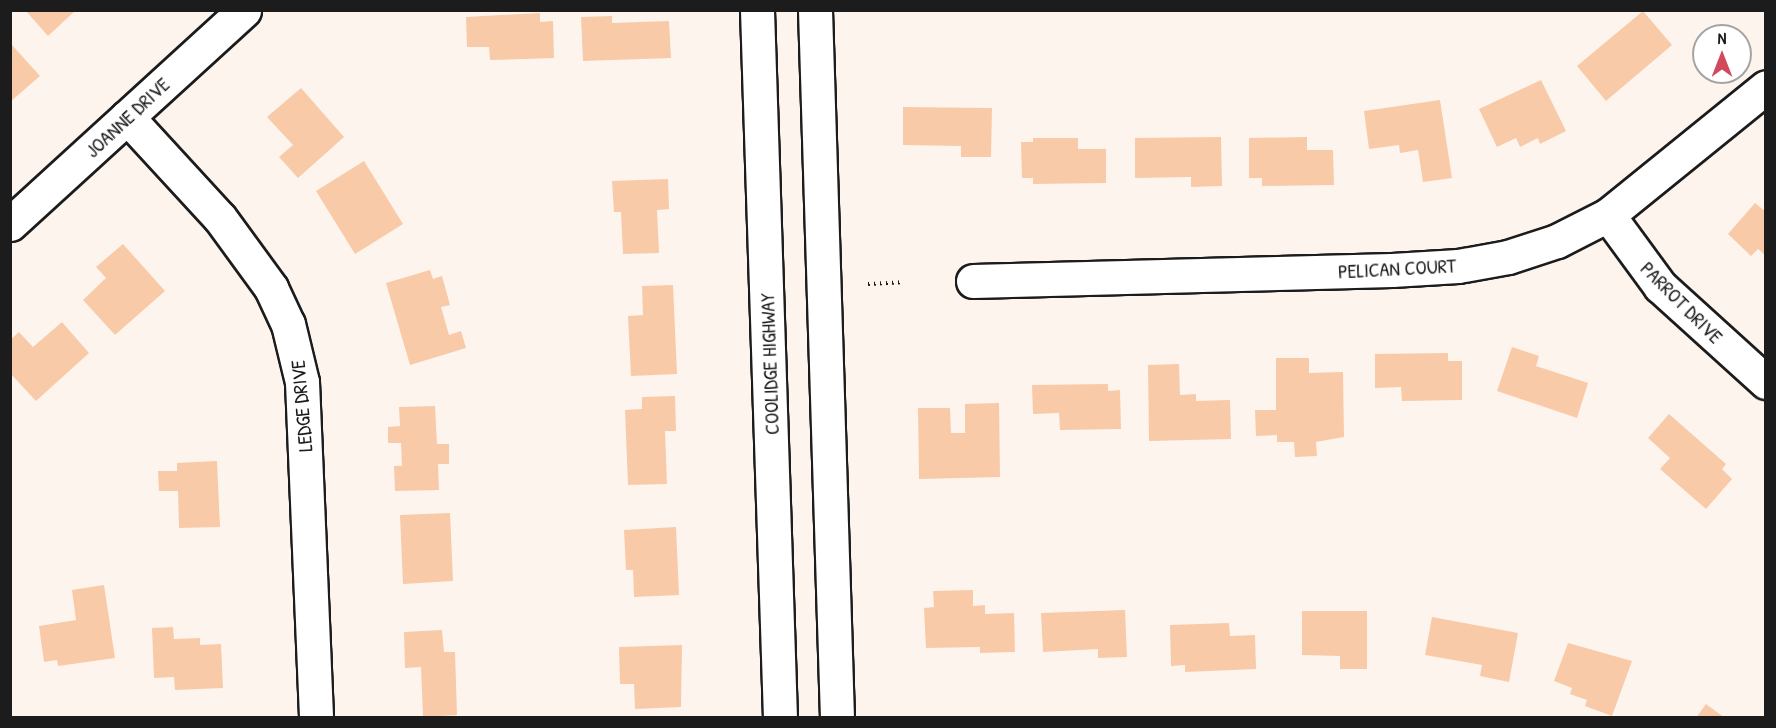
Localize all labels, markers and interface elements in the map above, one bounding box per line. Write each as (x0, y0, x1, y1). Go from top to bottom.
north arrow (1692, 24, 1752, 84)
text: N (1718, 27, 1726, 49)
street label: JOANNE DRIVE (80, 72, 174, 162)
street label: PELICAN COURT (1337, 253, 1457, 283)
street label: PARROT DRIVE (1636, 256, 1728, 348)
street label: COOLIDGE HIGHWAY (755, 293, 783, 435)
street label: LEDGE DRIVE (285, 359, 317, 453)

